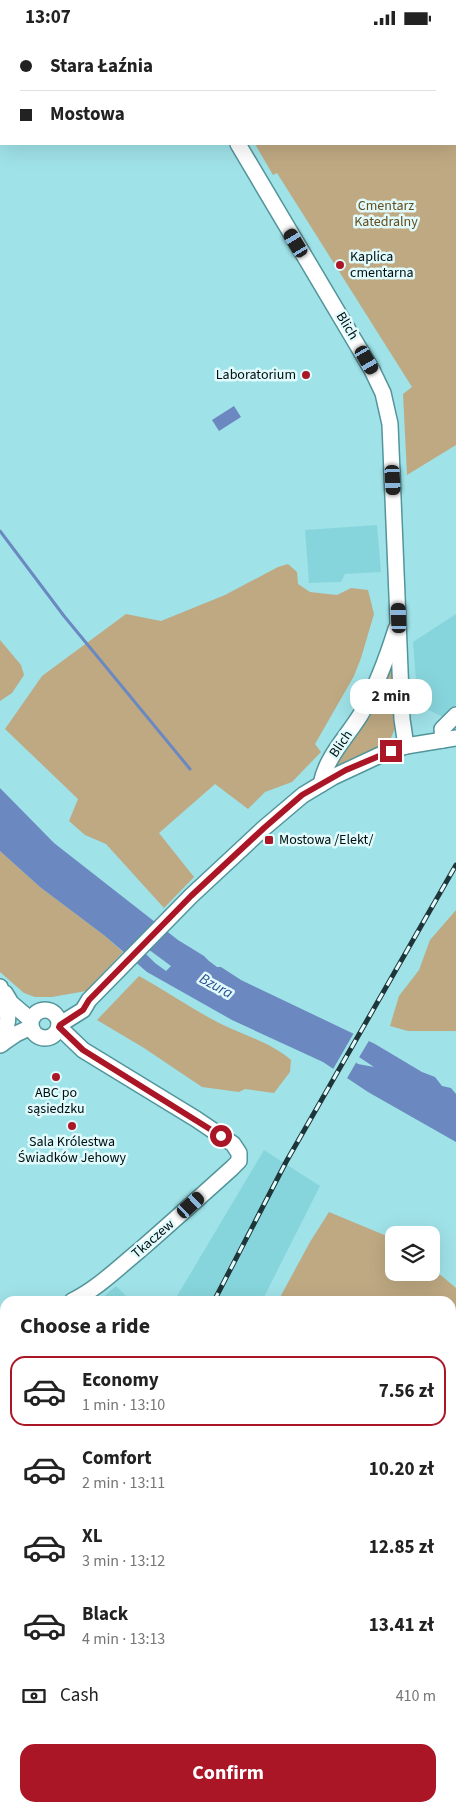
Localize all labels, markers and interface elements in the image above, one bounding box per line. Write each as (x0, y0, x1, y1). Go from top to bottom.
text: 13:07 (25, 4, 71, 31)
text: Stara Łaźnia (50, 53, 153, 80)
text: Mostowa (50, 101, 125, 128)
park label: Cmentarz Katedralny (354, 196, 418, 232)
car (281, 226, 310, 260)
place label: Kaplica cmentarna (350, 247, 414, 283)
marker: Kaplica cmentarna (334, 259, 346, 271)
street label: Blich (331, 308, 363, 344)
car (353, 343, 380, 377)
place label: Laboratorium (216, 365, 296, 385)
marker: Laboratorium (300, 369, 312, 381)
car (384, 465, 401, 495)
car (390, 603, 407, 633)
callout: 2 min (350, 679, 432, 713)
text: 2 min (372, 685, 410, 707)
street label: Blich (324, 726, 358, 762)
route end (380, 740, 402, 762)
place label: Mostowa /Elekt/ (279, 830, 373, 850)
marker: Mostowa /Elekt/ (263, 834, 275, 846)
water label: Bzura (195, 968, 237, 1004)
marker: ABC po sąsiedzku (50, 1071, 62, 1083)
place label: ABC po sąsiedzku (27, 1083, 85, 1119)
marker: Sala Królestwa Świadków Jehowy (66, 1120, 78, 1132)
route start (210, 1125, 232, 1147)
place label: Sala Królestwa Świadków Jehowy (18, 1132, 127, 1168)
car (174, 1189, 207, 1221)
street label: Tkaczew (127, 1215, 179, 1263)
map controls (385, 1226, 440, 1281)
button: layers (385, 1226, 440, 1281)
text: Choose a ride (20, 1310, 150, 1342)
text: Economy (82, 1367, 159, 1394)
icon: car (22, 1369, 67, 1414)
text: 7.56 zł (379, 1378, 434, 1405)
text: 1 min · 13:10 (82, 1394, 165, 1416)
text: Comfort (82, 1445, 152, 1472)
icon: car (22, 1447, 67, 1492)
text: 10.20 zł (369, 1456, 434, 1483)
text: 2 min · 13:11 (82, 1472, 165, 1494)
text: XL (82, 1523, 103, 1550)
icon: car (22, 1525, 67, 1570)
text: 12.85 zł (369, 1534, 434, 1561)
text: 3 min · 13:12 (82, 1550, 165, 1572)
text: Black (82, 1601, 128, 1628)
icon: car (22, 1603, 67, 1648)
text: 13.41 zł (369, 1612, 434, 1639)
text: 4 min · 13:13 (82, 1628, 165, 1650)
icon: cash (20, 1682, 48, 1710)
text: Cash (60, 1682, 99, 1709)
text: 410 m (396, 1685, 436, 1707)
button: Confirm (20, 1744, 436, 1802)

